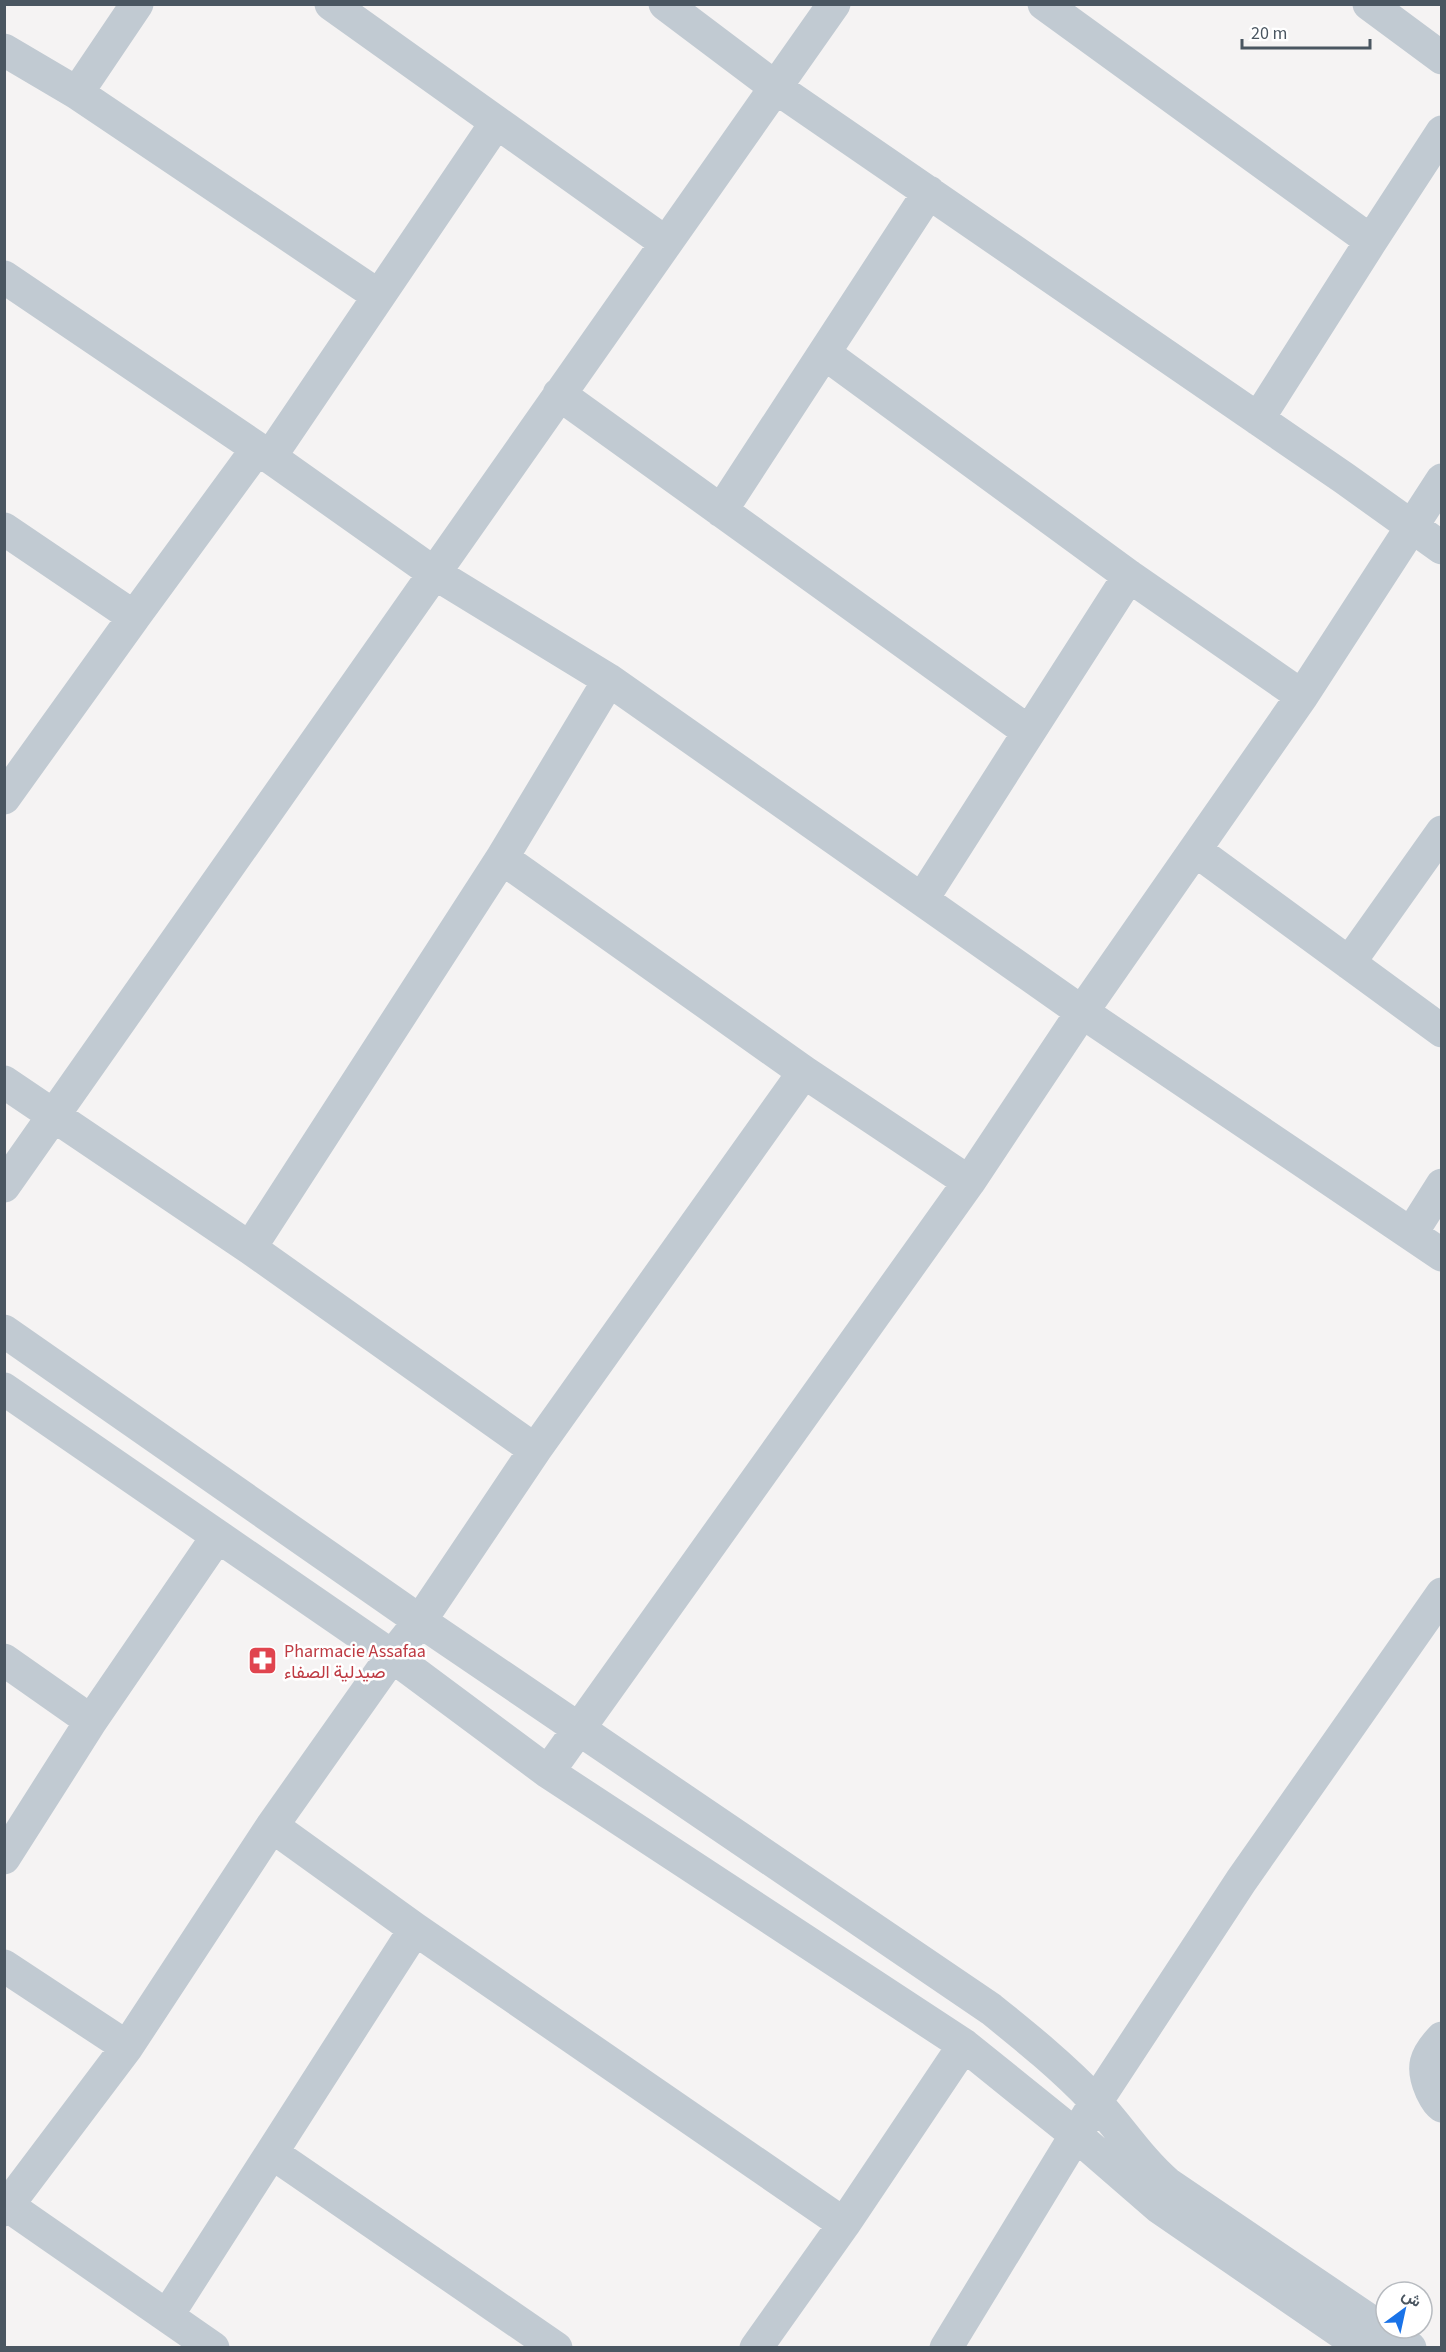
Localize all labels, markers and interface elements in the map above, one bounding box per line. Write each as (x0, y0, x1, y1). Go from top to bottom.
scale bar (1242, 12, 1370, 50)
text: 20 m (1251, 21, 1287, 46)
place label: Pharmacie Assafaa صيدلية الصفاء (284, 1639, 426, 1685)
pharmacy icon: Pharmacie Assafaa صيدلية الصفاء (247, 1645, 279, 1677)
north arrow (1374, 2280, 1434, 2340)
text: ش (1398, 2284, 1426, 2313)

